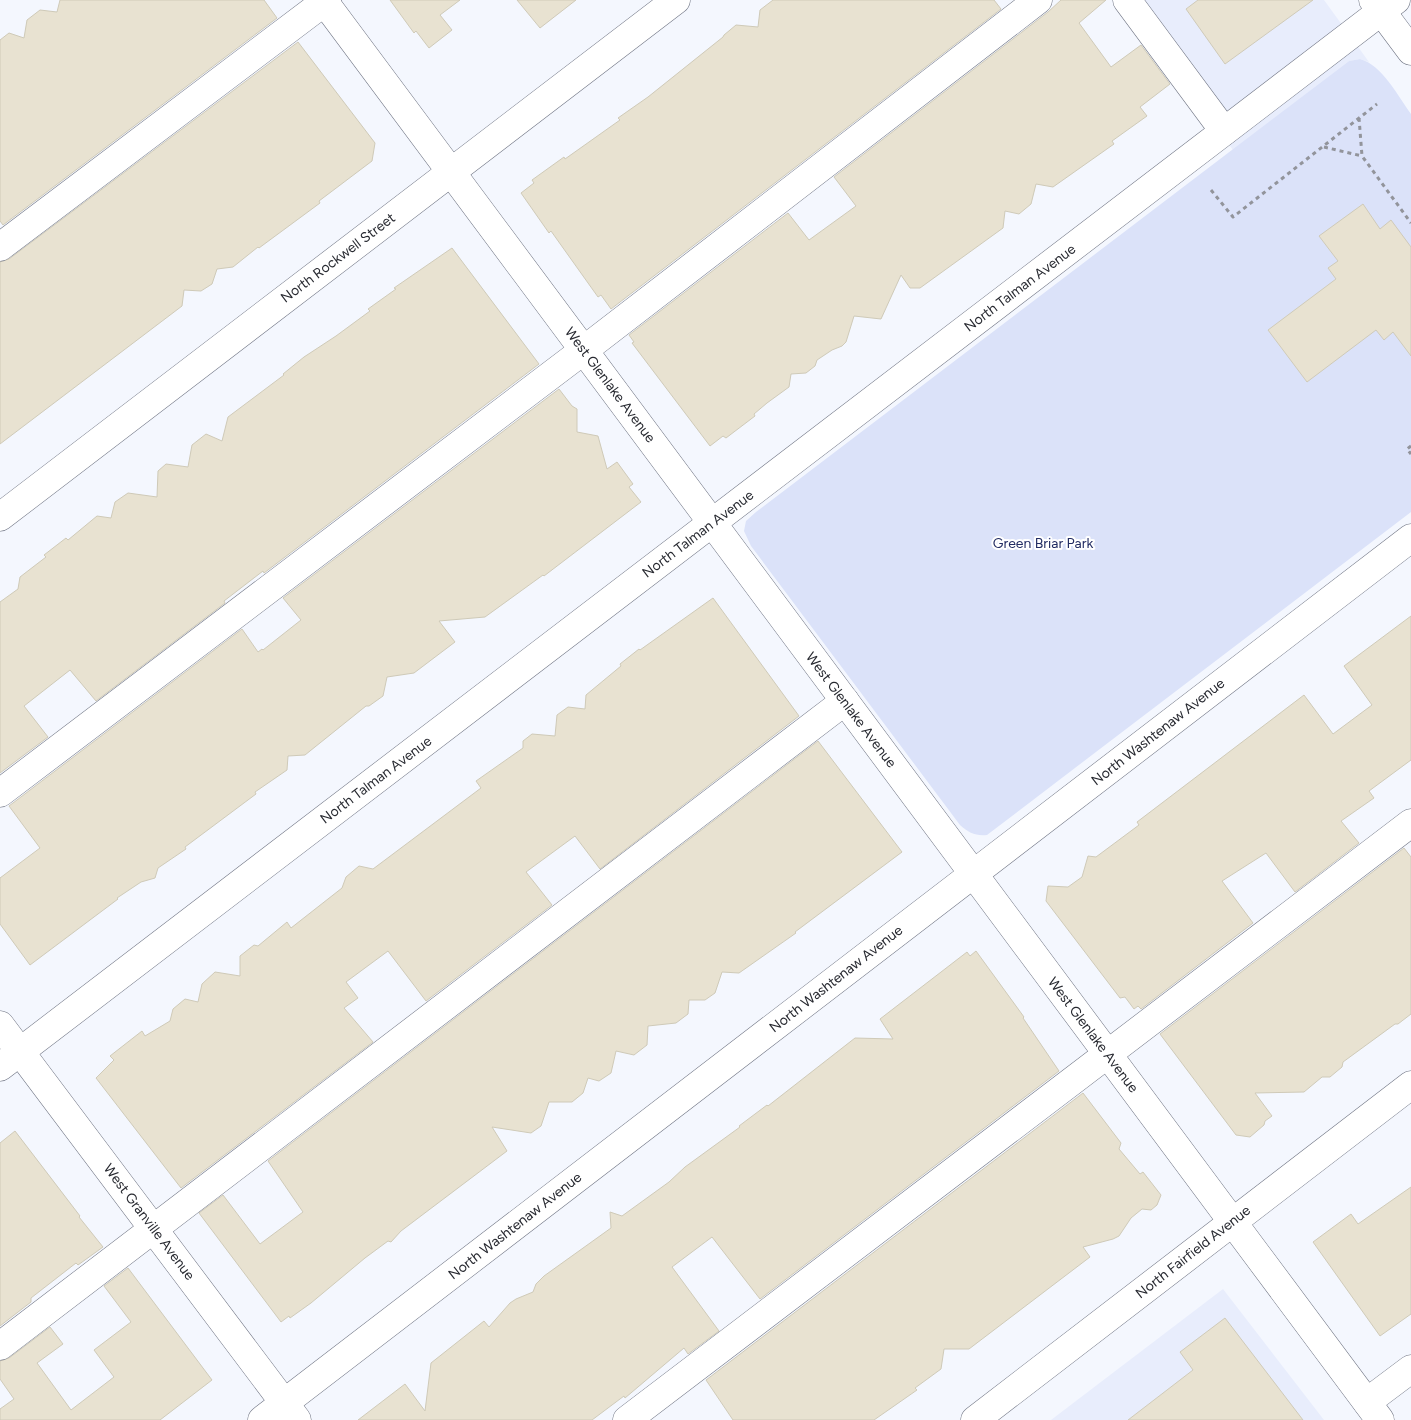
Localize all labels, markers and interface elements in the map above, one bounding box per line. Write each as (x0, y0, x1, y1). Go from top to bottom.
street label: North Rockwell Street (277, 209, 399, 307)
street label: North Talman Avenue (961, 240, 1079, 335)
street label: West Glenlake Avenue (561, 324, 659, 446)
street label: North Talman Avenue (639, 486, 757, 581)
park label: Green Briar Park (993, 535, 1093, 552)
street label: West Glenlake Avenue (802, 649, 900, 771)
street label: North Washtenaw Avenue (1088, 675, 1228, 789)
street label: North Talman Avenue (317, 732, 435, 827)
street label: North Washtenaw Avenue (766, 922, 906, 1036)
street label: West Glenlake Avenue (1044, 974, 1142, 1096)
street label: West Granville Avenue (100, 1161, 198, 1284)
street label: North Washtenaw Avenue (445, 1169, 585, 1283)
street label: North Fairfield Avenue (1132, 1202, 1254, 1302)

